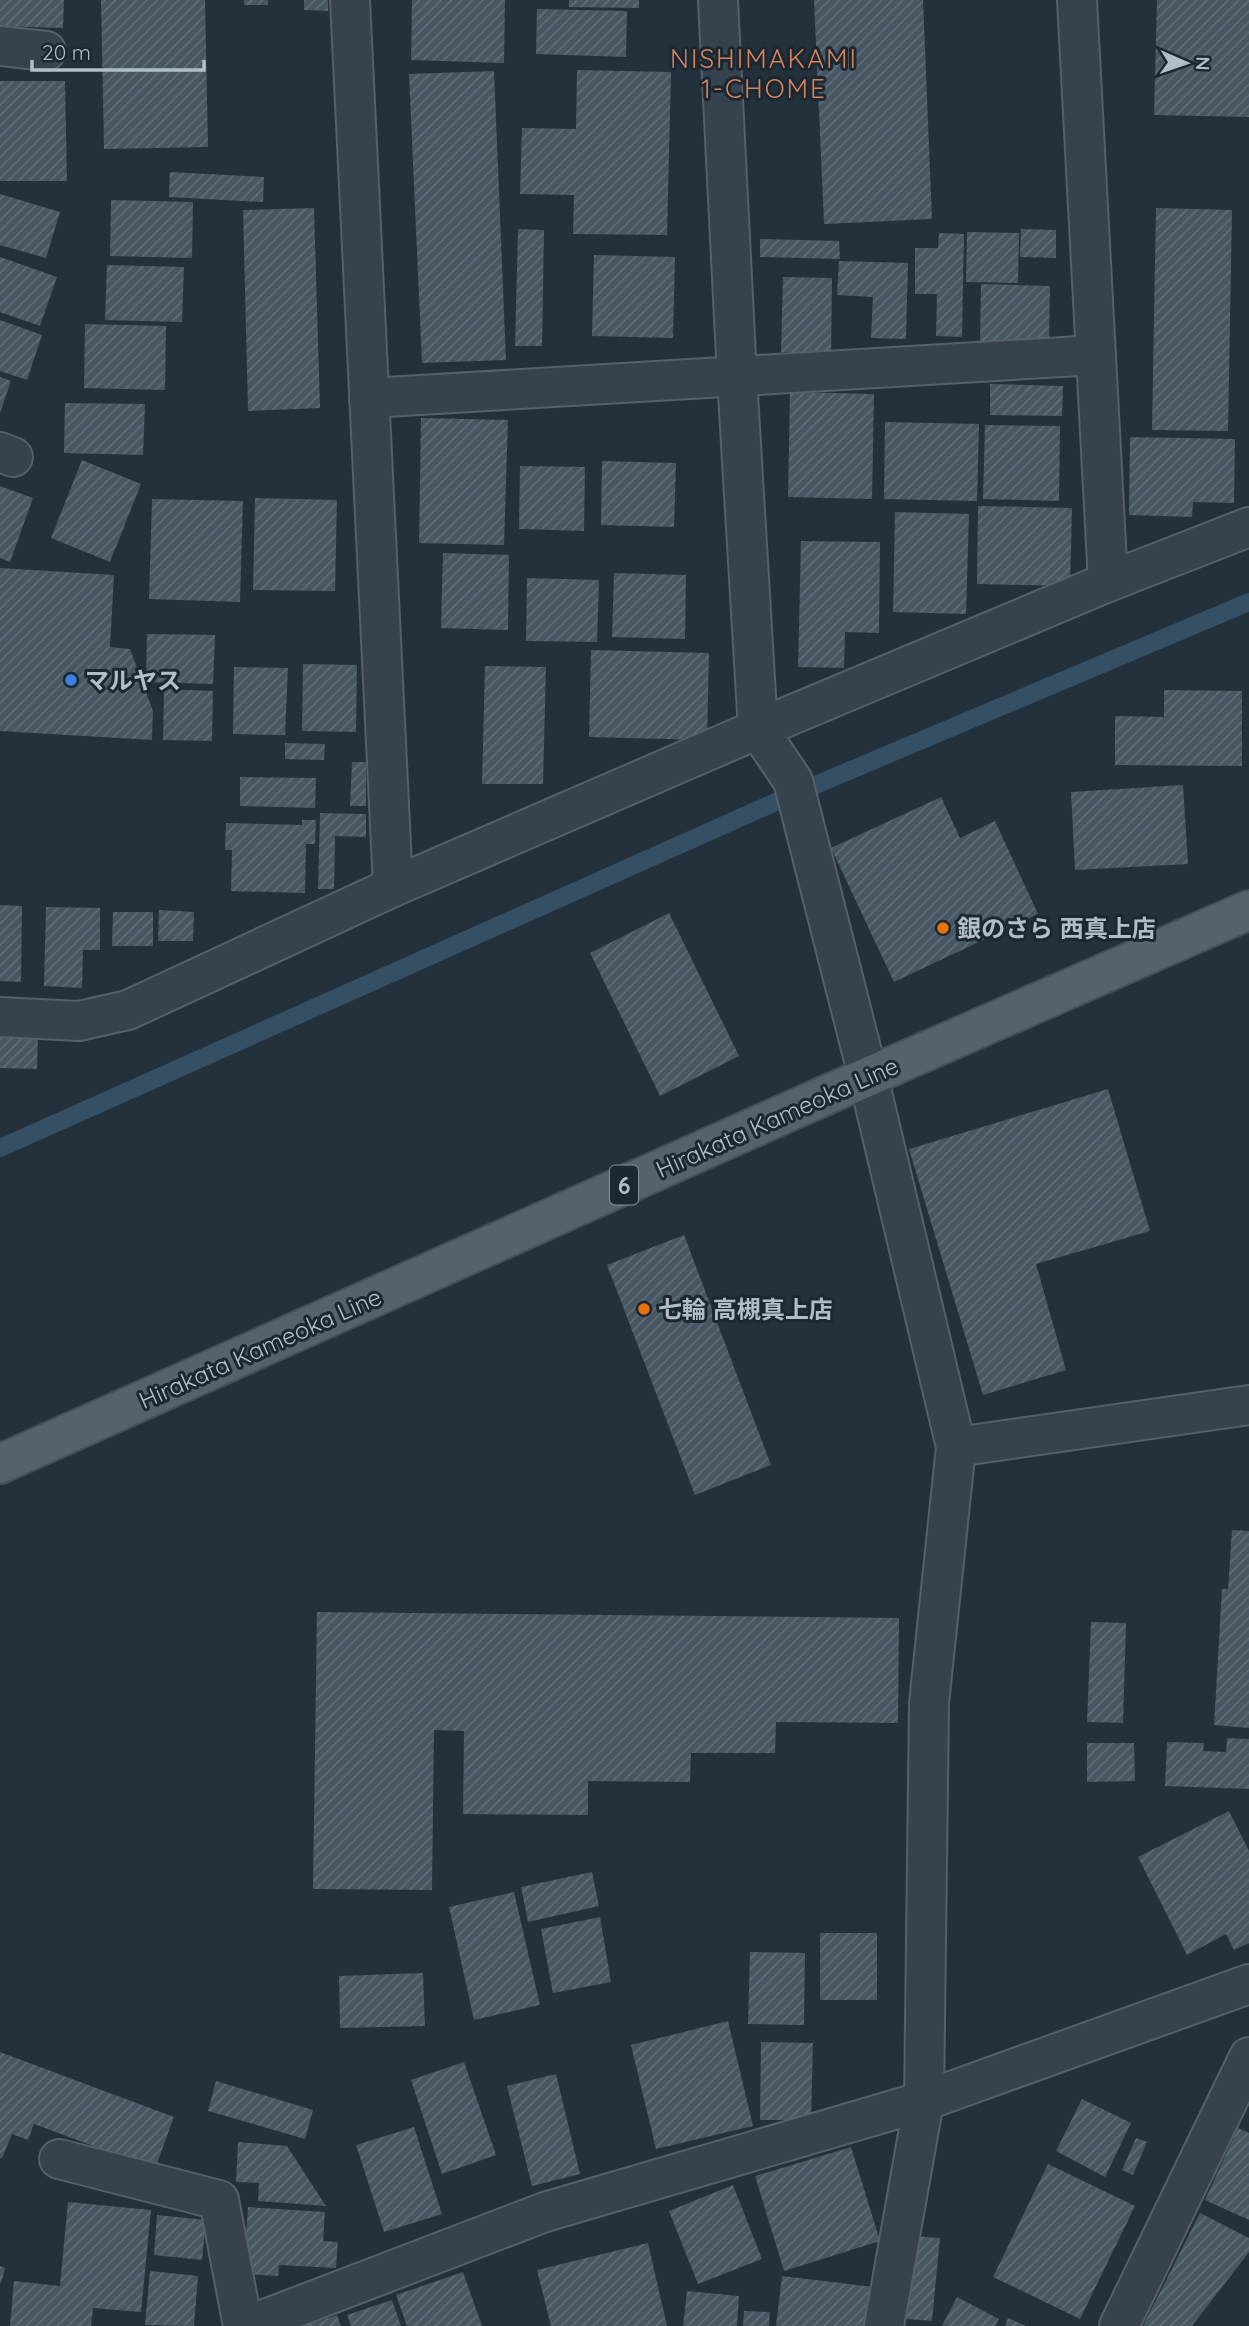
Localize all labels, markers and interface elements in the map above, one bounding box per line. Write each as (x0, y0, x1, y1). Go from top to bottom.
scale bar (32, 28, 203, 72)
north arrow (1151, 28, 1221, 98)
text: 20 m (42, 39, 91, 65)
district label: NISHIMAKAMI 1-CHOME (670, 42, 858, 105)
text: N (1191, 56, 1215, 71)
place label: マルヤス (85, 665, 181, 695)
marker: マルヤス (63, 672, 79, 688)
place label: 銀のさら 西真上店 (957, 913, 1156, 943)
marker: 銀のさら 西真上店 (935, 920, 951, 936)
street label: Hirakata Kameoka Line (651, 1050, 903, 1184)
road number: 6 (610, 1166, 638, 1204)
street label: Hirakata Kameoka Line (134, 1281, 386, 1415)
place label: 七輪 高槻真上店 (658, 1294, 833, 1324)
marker: 七輪 高槻真上店 (636, 1301, 652, 1317)

